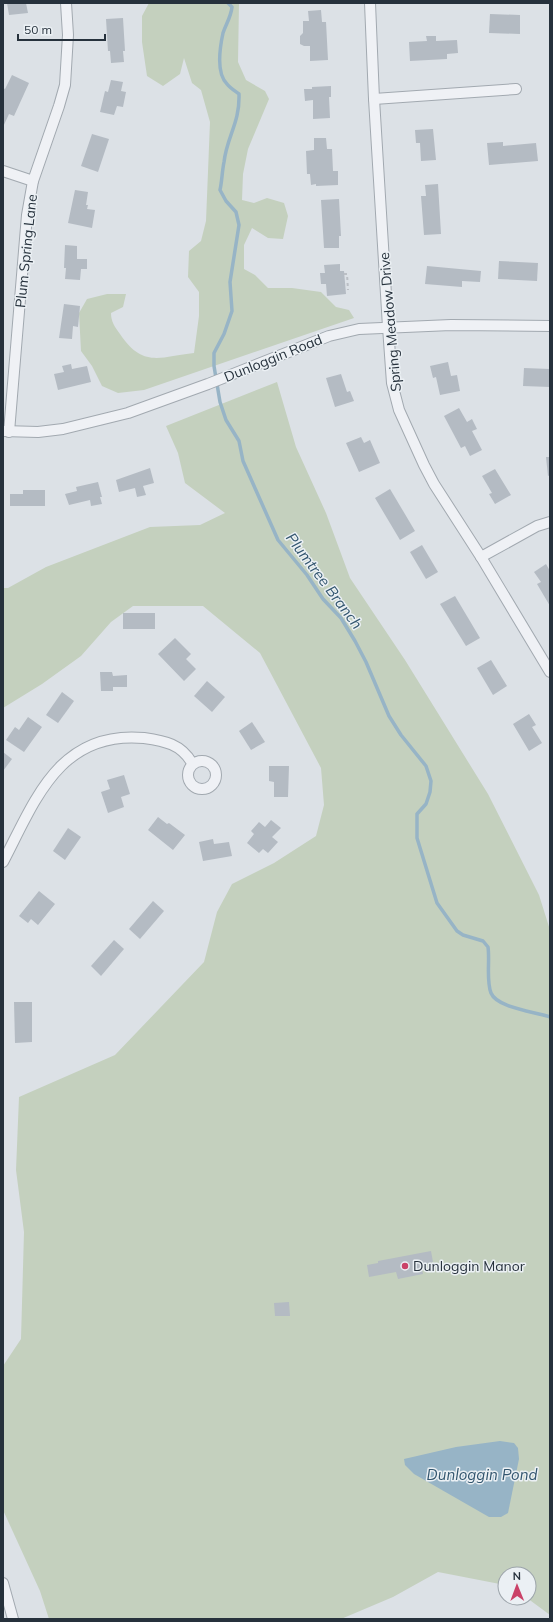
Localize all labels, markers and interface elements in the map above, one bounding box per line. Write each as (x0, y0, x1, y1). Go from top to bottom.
scale bar (18, 16, 105, 42)
text: 50 m (24, 22, 52, 37)
street label: Plum Spring Lane (11, 193, 41, 309)
street label: Spring Meadow Drive (375, 252, 405, 392)
street label: Dunloggin Road (221, 330, 325, 386)
water label: Plumtree Branch (282, 529, 367, 633)
place label: Dunloggin Manor (413, 1257, 526, 1275)
marker: Dunloggin Manor (400, 1261, 410, 1271)
water label: Dunloggin Pond (427, 1465, 537, 1484)
north arrow (497, 1566, 537, 1606)
text: N (513, 1569, 521, 1583)

